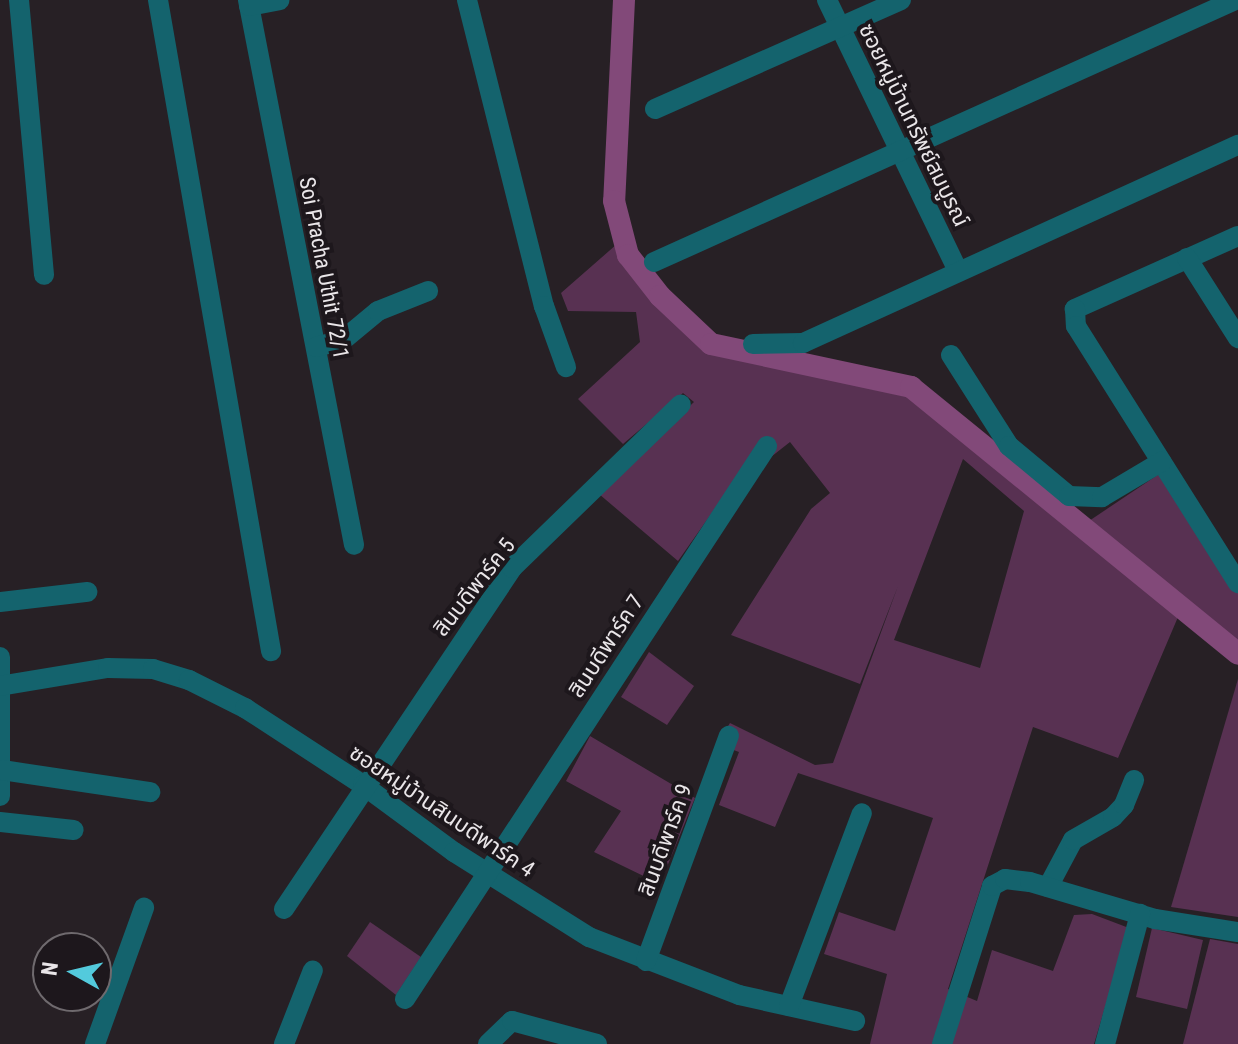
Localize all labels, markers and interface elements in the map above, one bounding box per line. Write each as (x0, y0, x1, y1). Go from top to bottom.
street label: ซอยหมู่บ้านทรัพย์สมบูรณ์ (853, 19, 975, 231)
street label: Soi Pracha Uthit 72/1 (293, 175, 355, 361)
street label: สินบดีพาร์ค 5 (427, 533, 521, 641)
street label: สินบดีพาร์ค 7 (563, 590, 649, 702)
street label: ซอยหมู่บ้านสินบดีพาร์ค 4 (345, 739, 539, 883)
street label: สินบดีพาร์ค 9 (633, 780, 697, 900)
north arrow (32, 932, 112, 1012)
text: N (36, 960, 63, 977)

